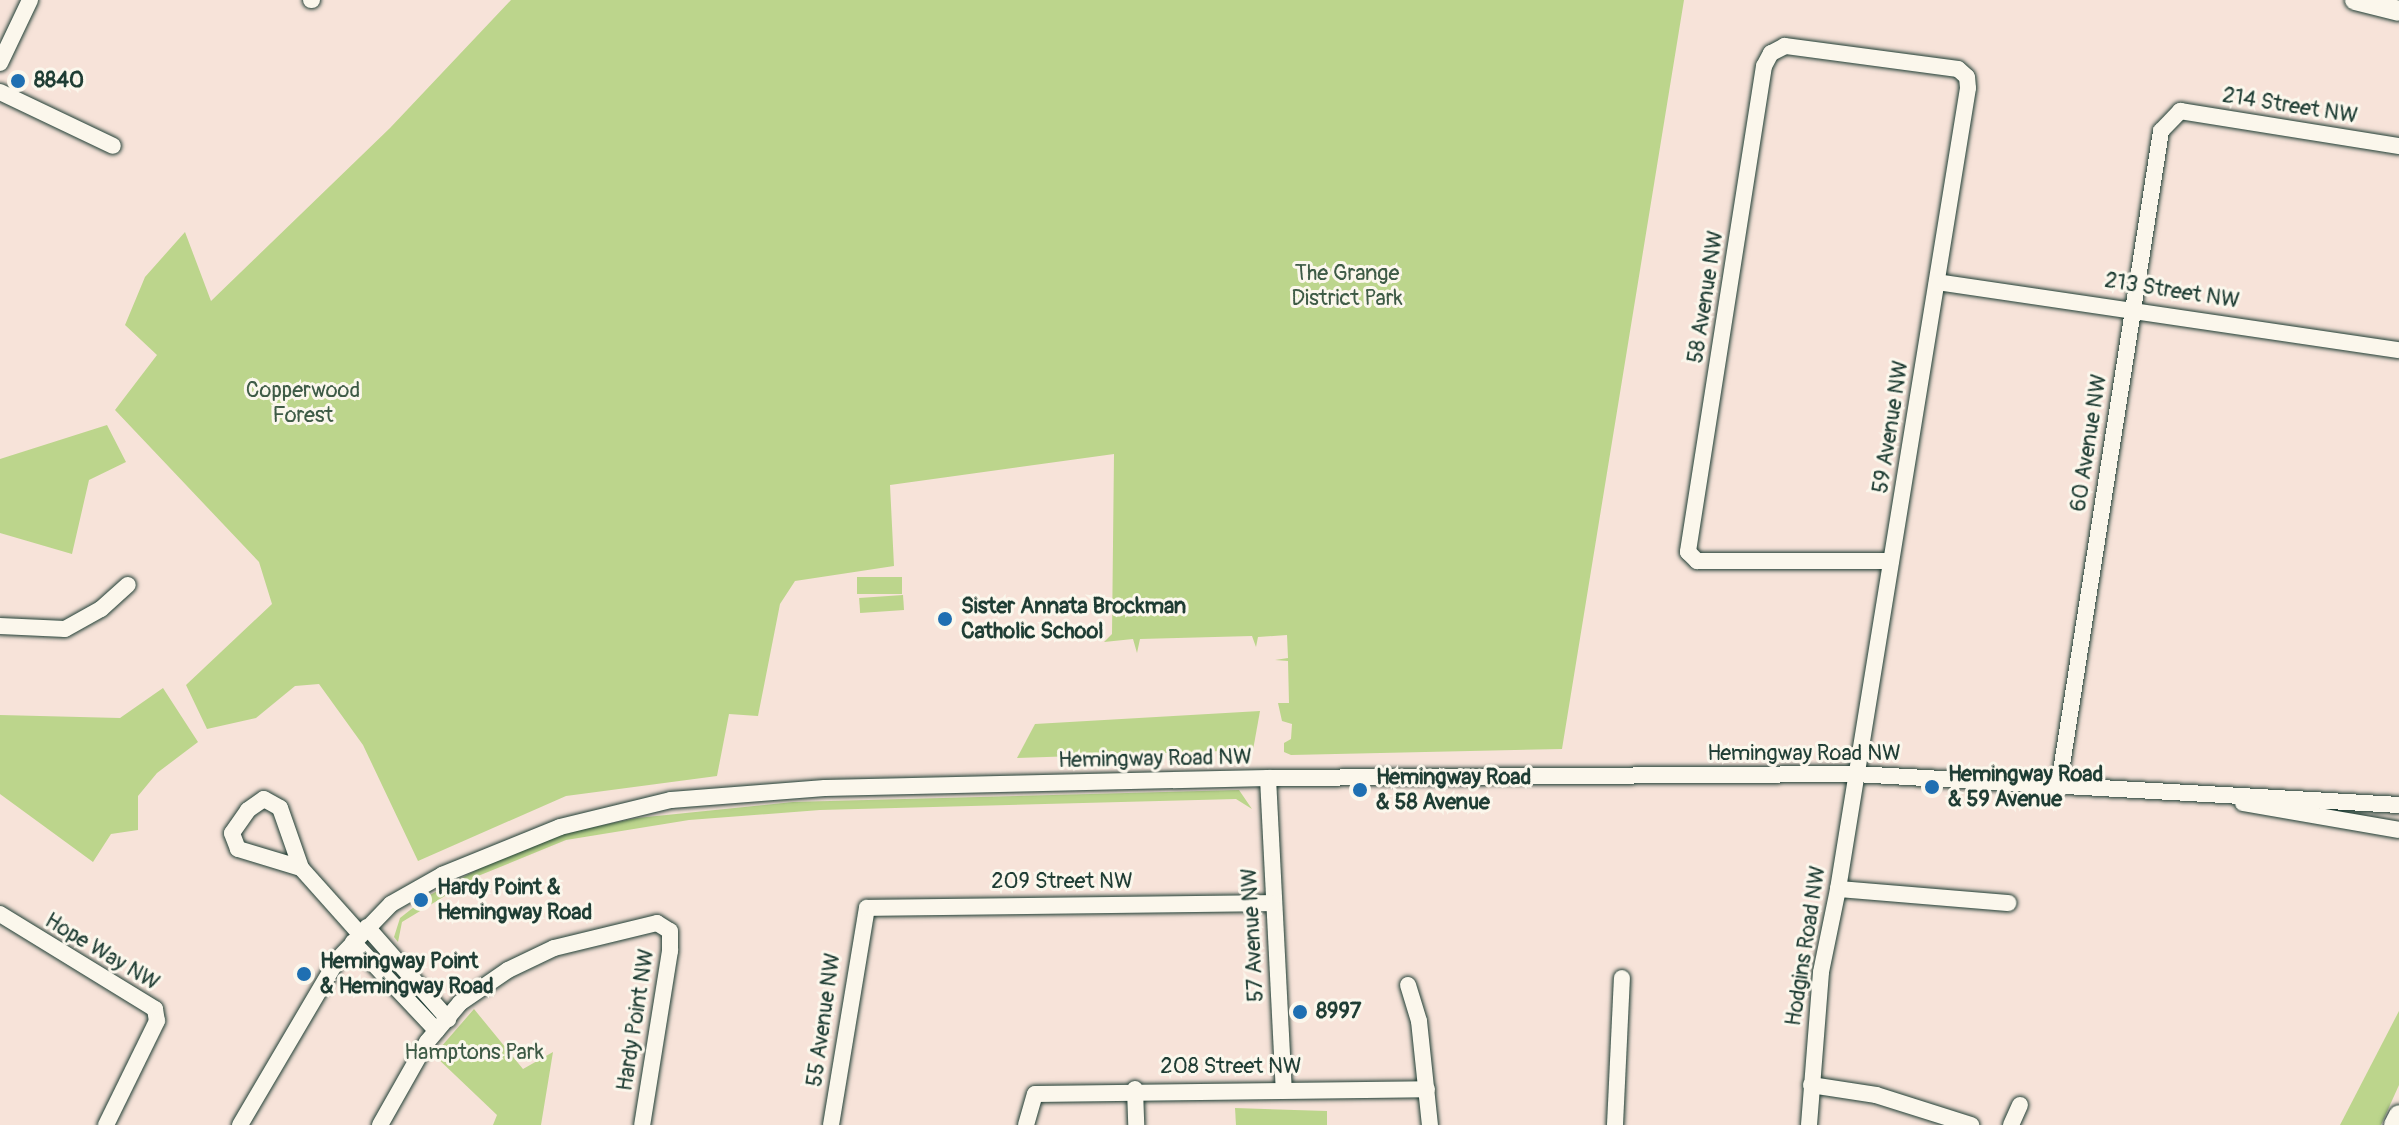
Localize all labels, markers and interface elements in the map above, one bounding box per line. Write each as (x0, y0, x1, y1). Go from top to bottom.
place label: 8840 (34, 68, 84, 94)
marker: 8840 (9, 72, 27, 90)
street label: 214 Street NW (2221, 82, 2359, 130)
street label: 58 Avenue NW (1682, 229, 1730, 365)
park label: The Grange District Park (1291, 260, 1403, 312)
street label: 213 Street NW (2103, 267, 2241, 315)
street label: 59 Avenue NW (1867, 359, 1915, 495)
street label: 60 Avenue NW (2065, 372, 2113, 514)
park label: Copperwood Forest (246, 377, 360, 428)
place label: Sister Annata Brockman Catholic School (961, 593, 1186, 644)
marker: Sister Annata Brockman Catholic School (936, 610, 954, 628)
street label: Hemingway Road NW (1707, 741, 1901, 767)
street label: Hemingway Road NW (1058, 744, 1252, 774)
place label: Hemingway Road & 59 Avenue (1948, 761, 2103, 812)
place label: Hemingway Road & 58 Avenue (1376, 764, 1531, 816)
marker: Hemingway Road & 59 Avenue (1923, 778, 1941, 796)
marker: Hemingway Road & 58 Avenue (1351, 781, 1369, 799)
street label: Hodgins Road NW (1780, 864, 1832, 1028)
street label: 57 Avenue NW (1236, 867, 1270, 1003)
street label: 209 Street NW (991, 869, 1133, 895)
place label: Hardy Point & Hemingway Road (437, 874, 592, 926)
marker: Hardy Point & Hemingway Road (412, 891, 430, 909)
street label: Hope Way NW (40, 908, 164, 996)
street label: Hardy Point NW (612, 947, 660, 1093)
place label: Hemingway Point & Hemingway Road (320, 948, 494, 1000)
street label: 55 Avenue NW (802, 951, 846, 1089)
marker: Hemingway Point & Hemingway Road (295, 965, 313, 983)
place label: 8997 (1316, 999, 1361, 1025)
marker: 8997 (1291, 1003, 1309, 1021)
park label: Hamptons Park (404, 1040, 544, 1066)
street label: 208 Street NW (1160, 1054, 1302, 1080)

